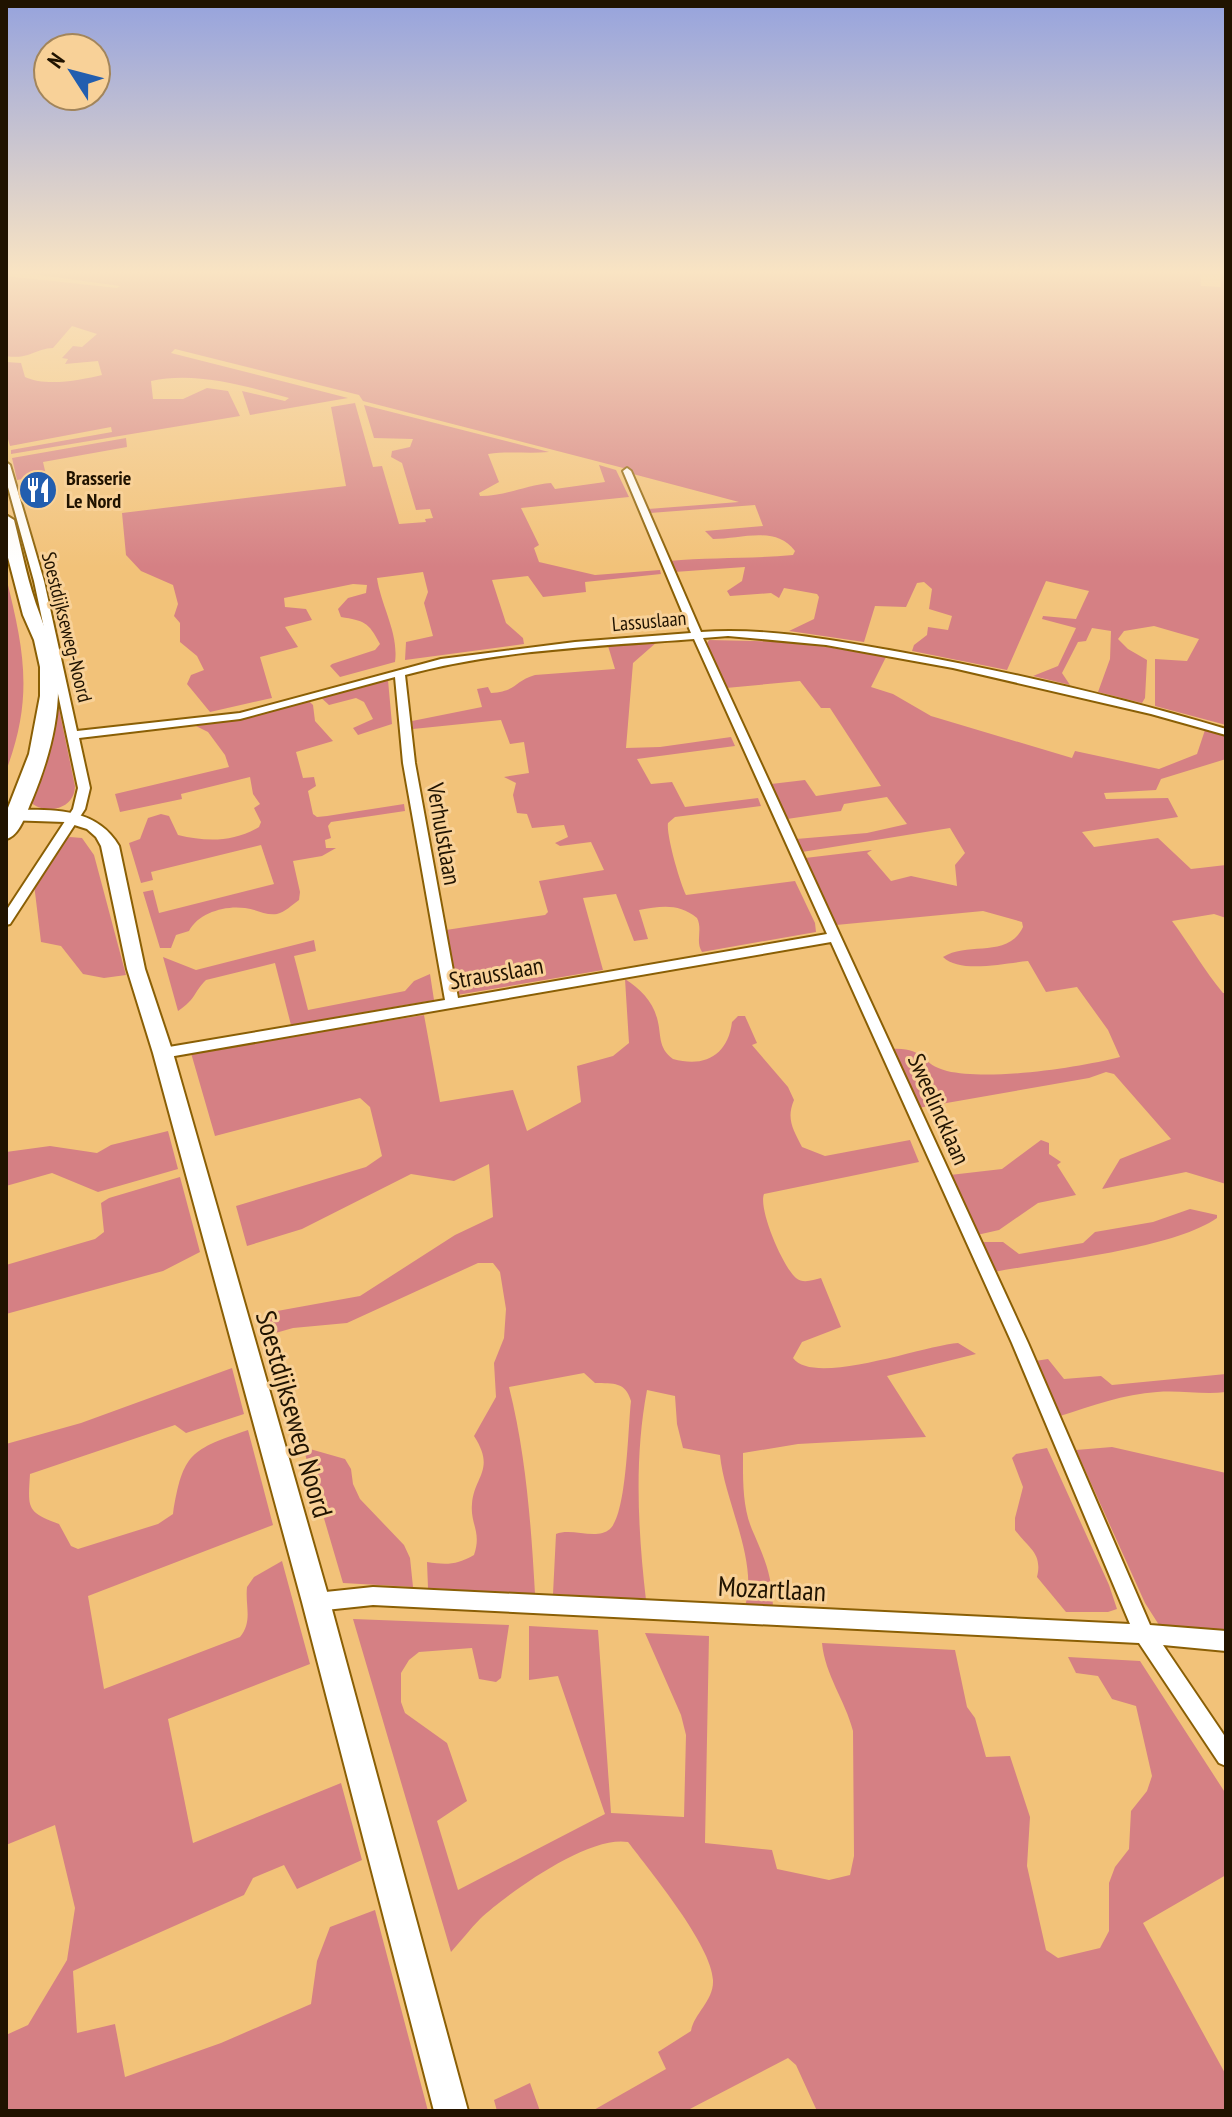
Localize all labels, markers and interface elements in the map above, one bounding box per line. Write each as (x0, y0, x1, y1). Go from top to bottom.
north arrow (32, 32, 112, 112)
text: N (41, 47, 71, 73)
place label: Brasserie Le Nord (66, 465, 131, 514)
restaurant icon: Brasserie Le Nord (17, 469, 59, 511)
street label: Soestdijkseweg-Noord (36, 549, 98, 705)
street label: Lassuslaan (611, 605, 687, 637)
street label: Verhulstlaan (420, 780, 468, 887)
street label: Strausslaan (447, 949, 545, 997)
street label: Sweelincklaan (901, 1049, 977, 1169)
street label: Soestdijkseweg Noord (248, 1306, 342, 1522)
street label: Mozartlaan (717, 1567, 827, 1609)

